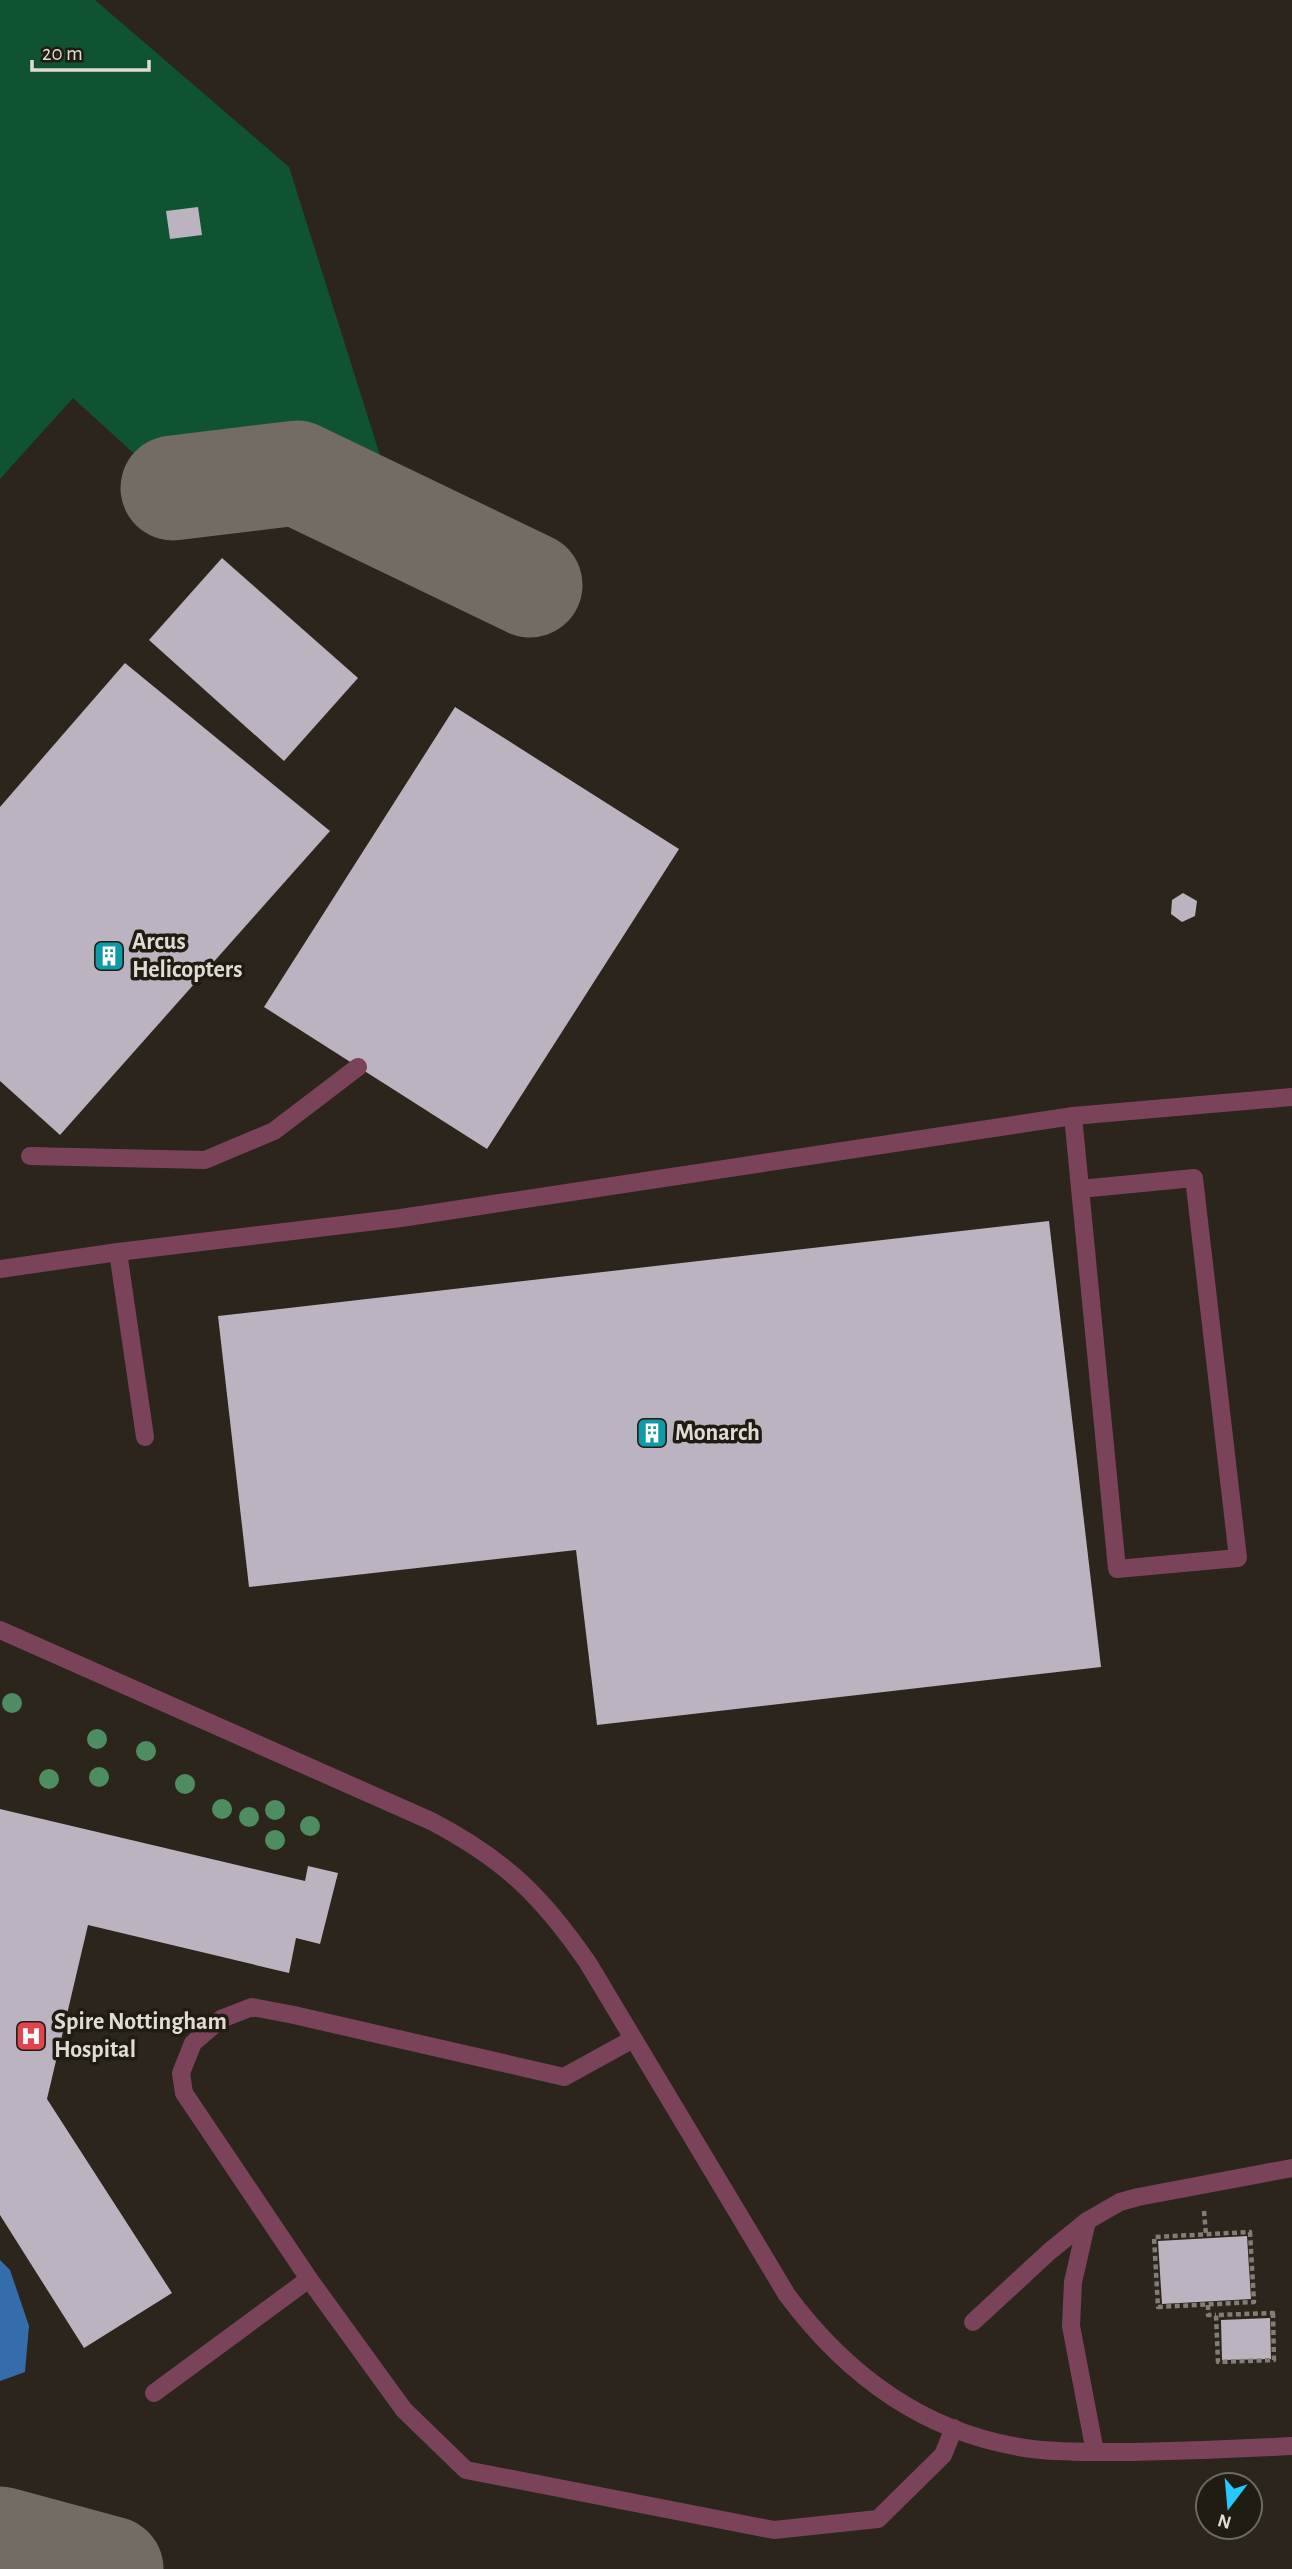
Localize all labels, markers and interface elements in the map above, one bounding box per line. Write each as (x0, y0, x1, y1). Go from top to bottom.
scale bar (32, 28, 149, 72)
text: 20 m (42, 43, 83, 64)
place label: Arcus Helicopters (132, 930, 242, 982)
building icon: Arcus Helicopters (92, 939, 126, 973)
building icon: Monarch (635, 1416, 669, 1450)
place label: Monarch (675, 1421, 760, 1445)
place label: Spire Nottingham Hospital (54, 2010, 227, 2062)
hospital icon: Spire Nottingham Hospital (14, 2019, 48, 2053)
north arrow (1194, 2471, 1264, 2541)
text: N (1216, 2510, 1234, 2532)

